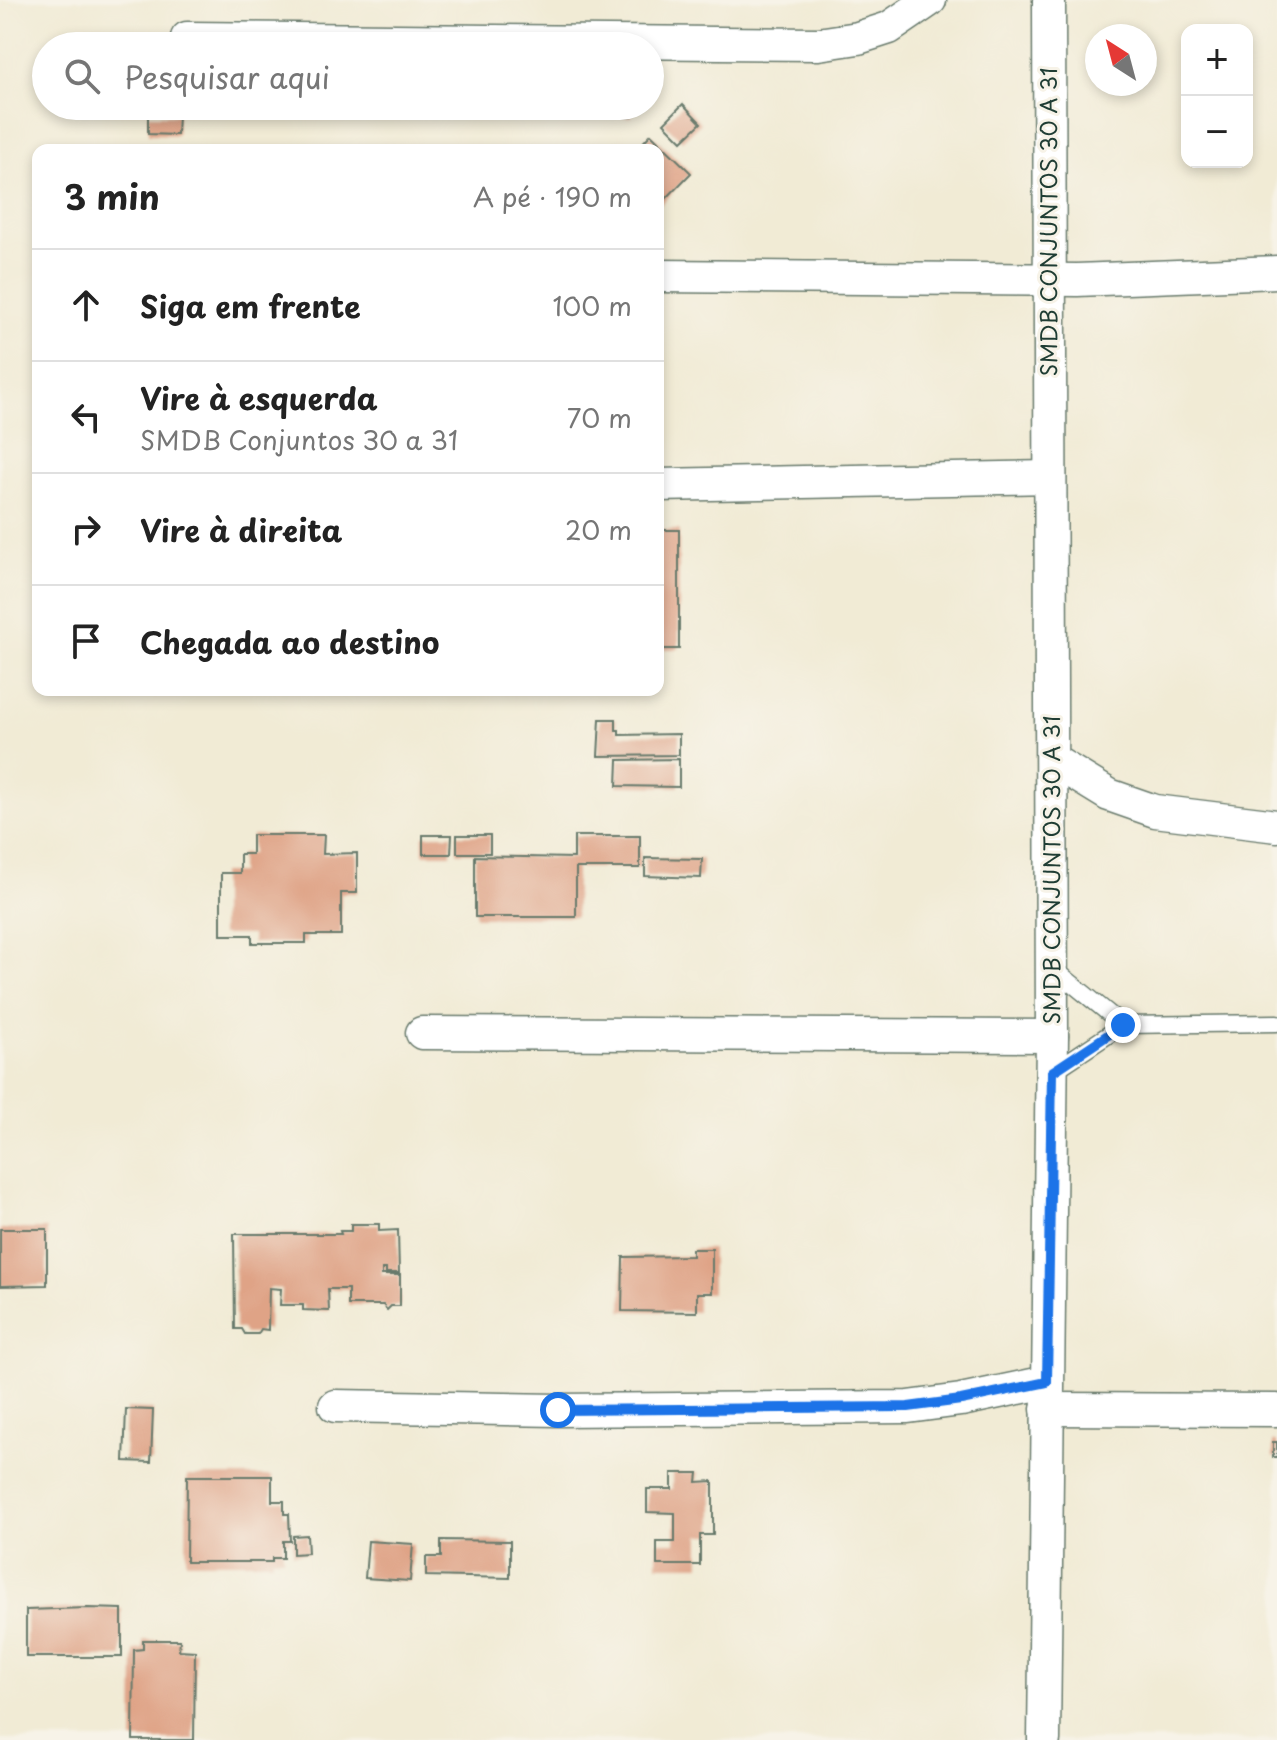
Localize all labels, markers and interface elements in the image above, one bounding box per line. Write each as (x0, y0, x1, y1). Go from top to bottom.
north arrow (1085, 24, 1157, 96)
map controls (1181, 24, 1253, 168)
button: + (1181, 24, 1253, 96)
search box (32, 32, 664, 120)
icon: search (60, 54, 104, 98)
text: Pesquisar aqui (124, 54, 330, 99)
street label: SMDB CONJUNTOS 30 A 31 (1031, 67, 1064, 377)
button: − (1181, 96, 1253, 168)
text: 3 min (64, 170, 160, 222)
text: A pé · 190 m (473, 177, 632, 216)
icon: ahead (64, 283, 108, 327)
text: Siga em frente (140, 283, 361, 328)
text: 100 m (552, 286, 632, 325)
text: Vire à esquerda (140, 375, 378, 420)
icon: left (64, 395, 108, 439)
text: 70 m (567, 398, 632, 437)
text: SMDB Conjuntos 30 a 31 (140, 420, 458, 459)
icon: right (64, 507, 108, 551)
text: Vire à direita (140, 507, 342, 552)
text: 20 m (565, 510, 632, 549)
icon: arrive (64, 619, 108, 663)
text: Chegada ao destino (140, 619, 439, 664)
street label: SMDB CONJUNTOS 30 A 31 (1034, 715, 1067, 1025)
route end (1105, 1007, 1141, 1043)
route start (540, 1392, 576, 1428)

